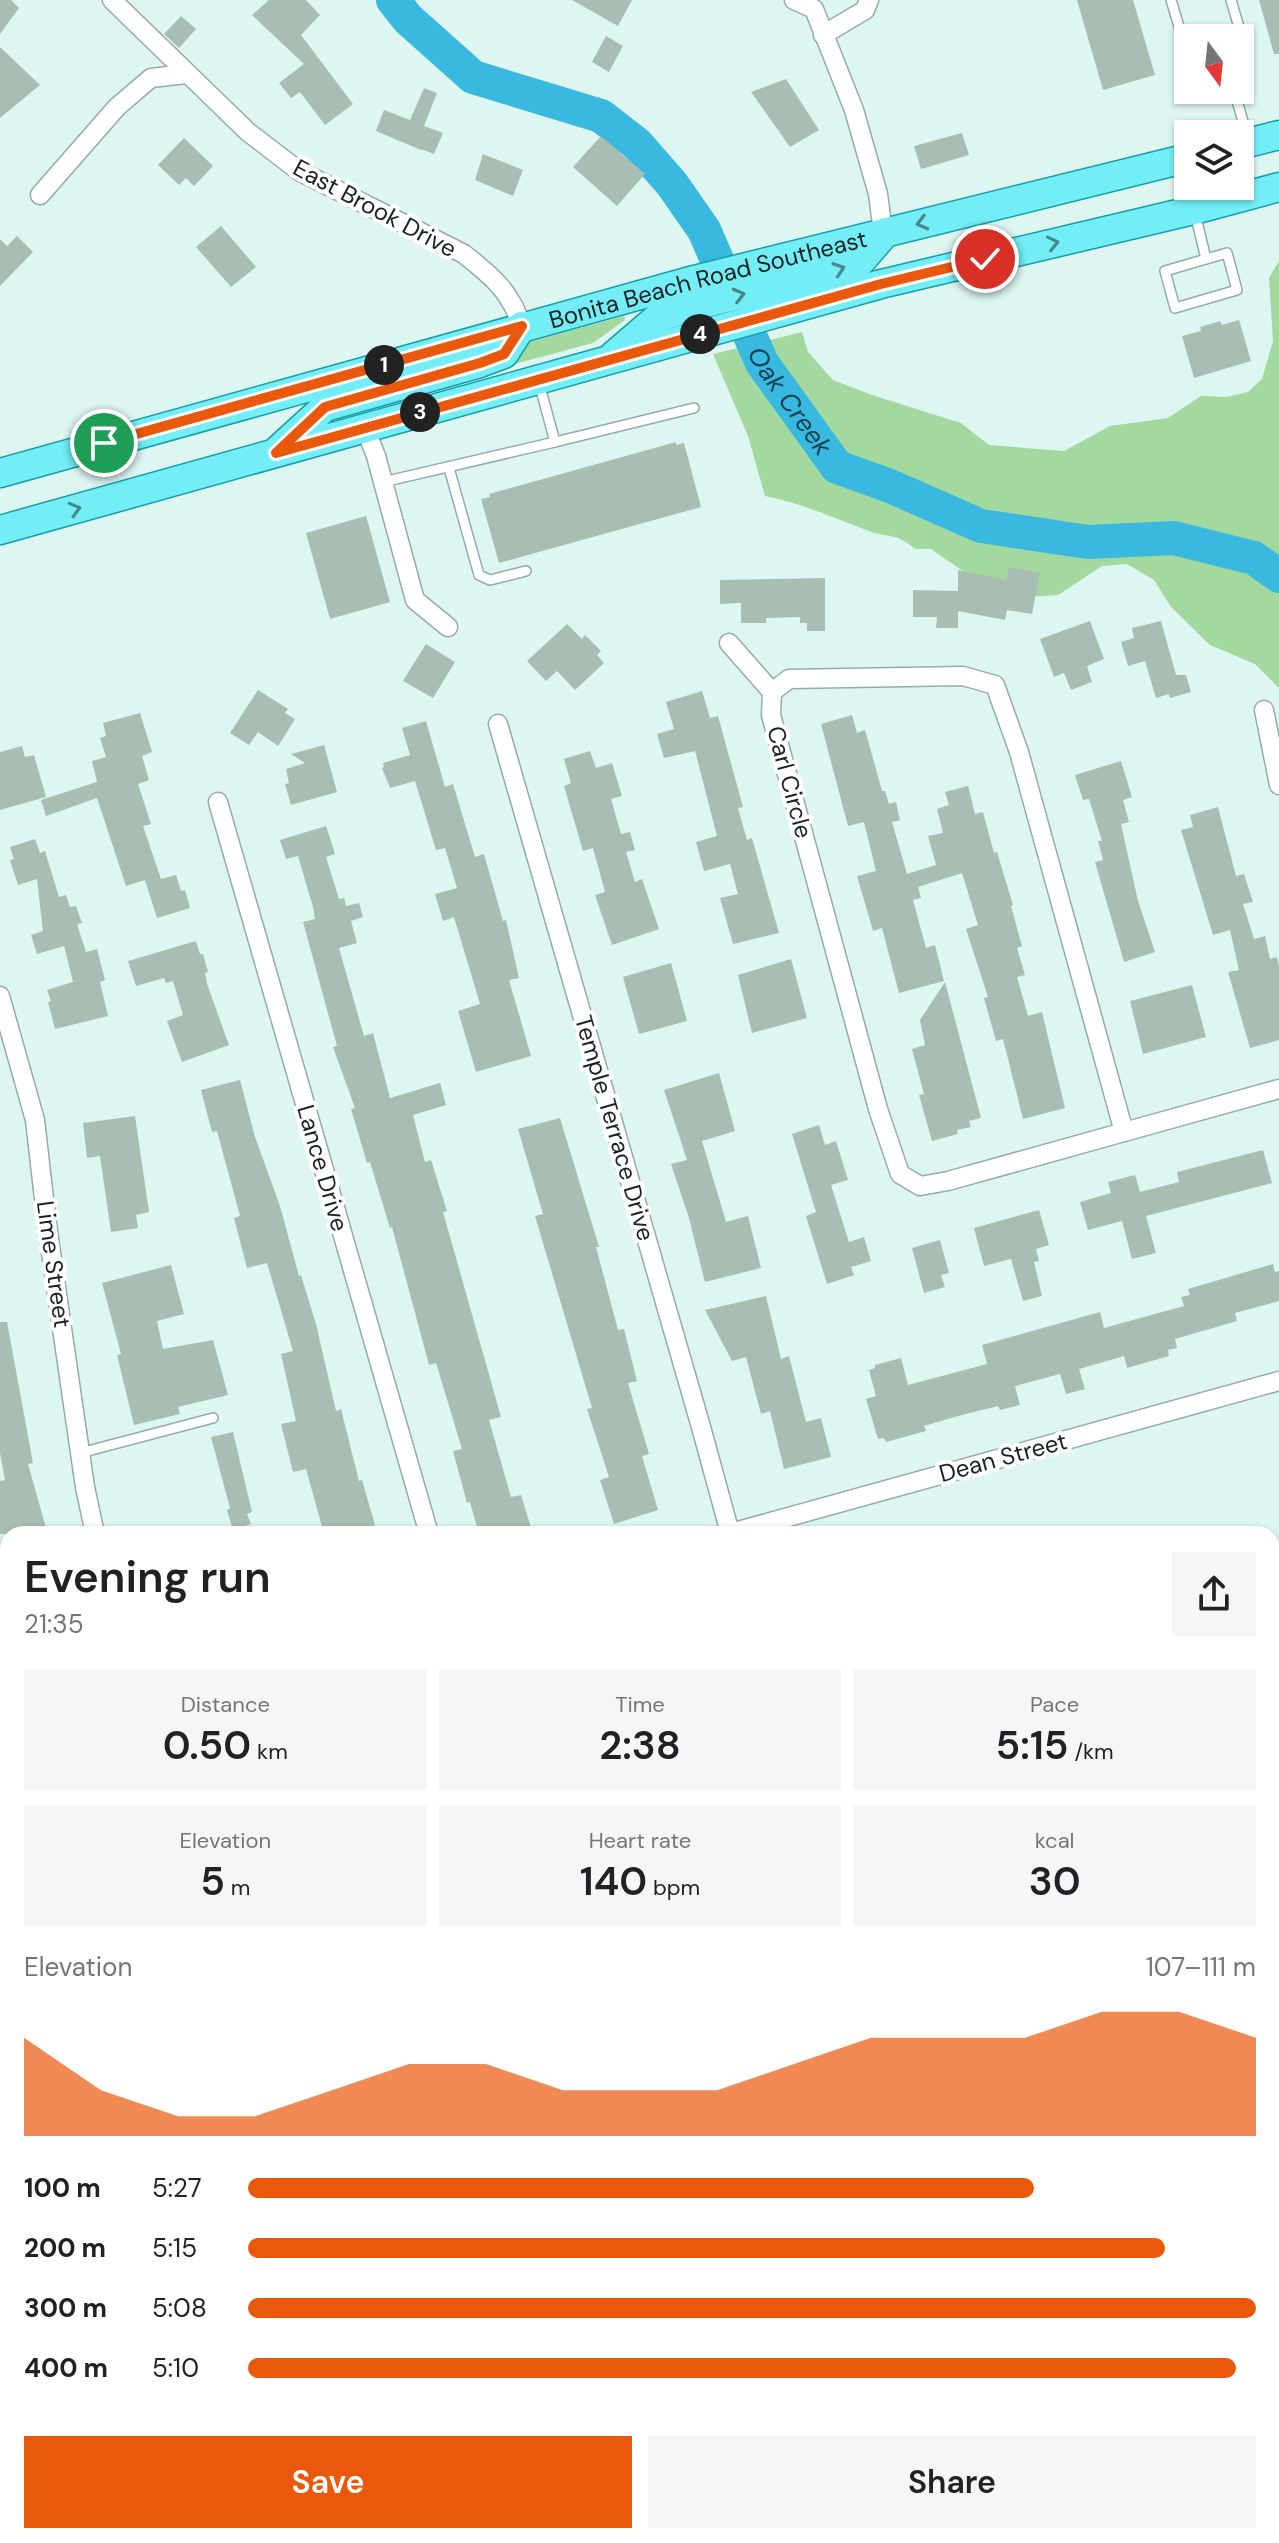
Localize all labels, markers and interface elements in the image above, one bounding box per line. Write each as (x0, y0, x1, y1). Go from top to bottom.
north arrow (1174, 24, 1254, 104)
map controls (1174, 24, 1254, 200)
button: layers (1174, 120, 1254, 200)
street label: East Brook Drive (288, 152, 462, 264)
one-way arrow (915, 213, 929, 230)
street label: Bonita Beach Road Southeast (545, 222, 870, 335)
pin (951, 225, 1019, 293)
one-way arrow (1046, 235, 1060, 252)
icon: check (963, 237, 1007, 281)
one-way arrow (831, 262, 845, 279)
one-way arrow (731, 287, 745, 304)
pin: 4 (680, 314, 720, 354)
text: 4 (693, 319, 707, 348)
water label: Oak Creek (740, 341, 841, 463)
pin: 1 (364, 345, 404, 385)
text: 1 (380, 350, 388, 379)
pin: 3 (400, 392, 440, 432)
text: 3 (413, 397, 427, 426)
pin (70, 409, 138, 477)
icon: arrive (82, 421, 126, 465)
one-way arrow (68, 502, 82, 518)
street label: Carl Circle (760, 722, 820, 842)
street label: Temple Terrace Drive (568, 1012, 662, 1244)
street label: Lance Drive (290, 1101, 356, 1235)
street label: Lime Street (30, 1199, 78, 1329)
street label: Dean Street (936, 1425, 1070, 1489)
text: Evening run (24, 1548, 271, 1606)
button: share (1172, 1552, 1256, 1636)
text: 21:35 (24, 1607, 84, 1641)
text: Distance (181, 1690, 270, 1719)
text: Time (615, 1690, 665, 1719)
text: Pace (1030, 1690, 1079, 1719)
text: 0.50 (163, 1719, 251, 1771)
text: 2:38 (599, 1719, 681, 1771)
text: 5:15 (996, 1719, 1069, 1771)
text: km (251, 1737, 288, 1766)
text: /km (1069, 1737, 1114, 1766)
text: Elevation (179, 1826, 271, 1855)
text: Heart rate (589, 1826, 691, 1855)
text: kcal (1035, 1826, 1075, 1855)
text: 5 (200, 1855, 225, 1907)
text: 140 (580, 1855, 647, 1907)
text: 30 (1029, 1855, 1081, 1907)
text: m (225, 1873, 250, 1902)
text: bpm (647, 1873, 700, 1902)
text: Elevation (24, 1950, 132, 1984)
text: 107–111 m (1146, 1950, 1256, 1984)
text: 100 m (24, 2171, 101, 2205)
text: 5:27 (152, 2171, 202, 2205)
text: 200 m (24, 2231, 106, 2265)
text: 5:15 (152, 2231, 197, 2265)
text: 300 m (24, 2291, 107, 2325)
text: 5:08 (152, 2291, 207, 2325)
text: 400 m (24, 2351, 108, 2385)
text: 5:10 (152, 2351, 199, 2385)
button: Save (24, 2436, 632, 2528)
button: Share (648, 2436, 1256, 2528)

